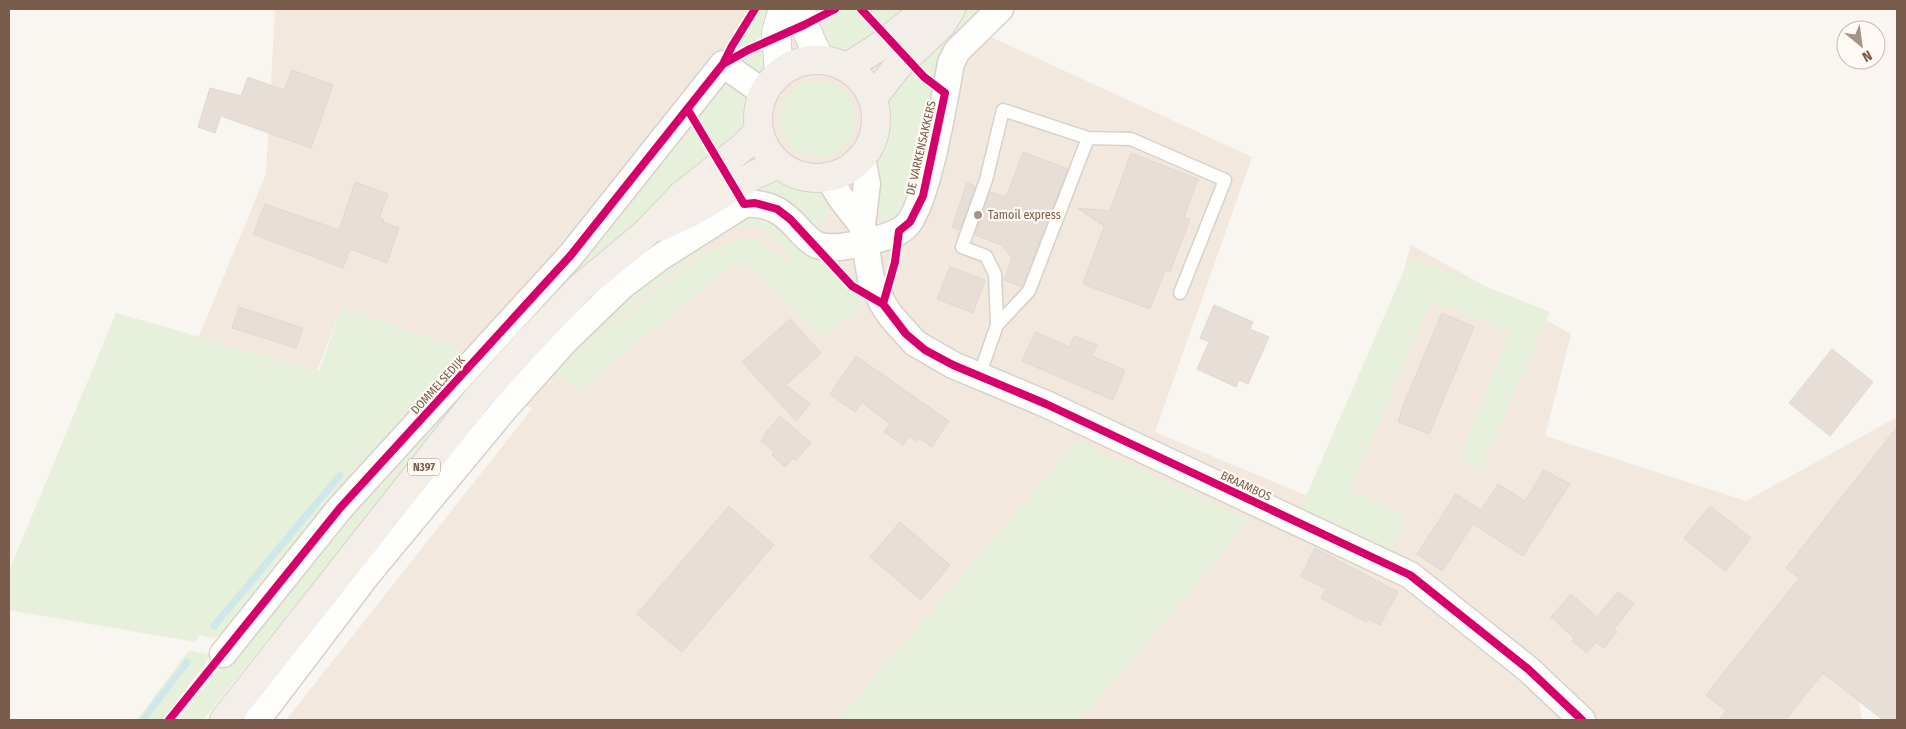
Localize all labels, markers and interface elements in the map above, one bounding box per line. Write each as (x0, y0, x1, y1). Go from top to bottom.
north arrow (1836, 20, 1886, 70)
text: N (1859, 46, 1875, 65)
street label: DE VARKENSAKKERS (903, 99, 939, 197)
place label: Tamoil express (988, 208, 1061, 222)
marker: Tamoil express (972, 209, 984, 221)
street label: DOMMELSEDIJK (408, 352, 468, 417)
road number: N397 (408, 458, 440, 476)
street label: BRAAMBOS (1218, 468, 1274, 504)

